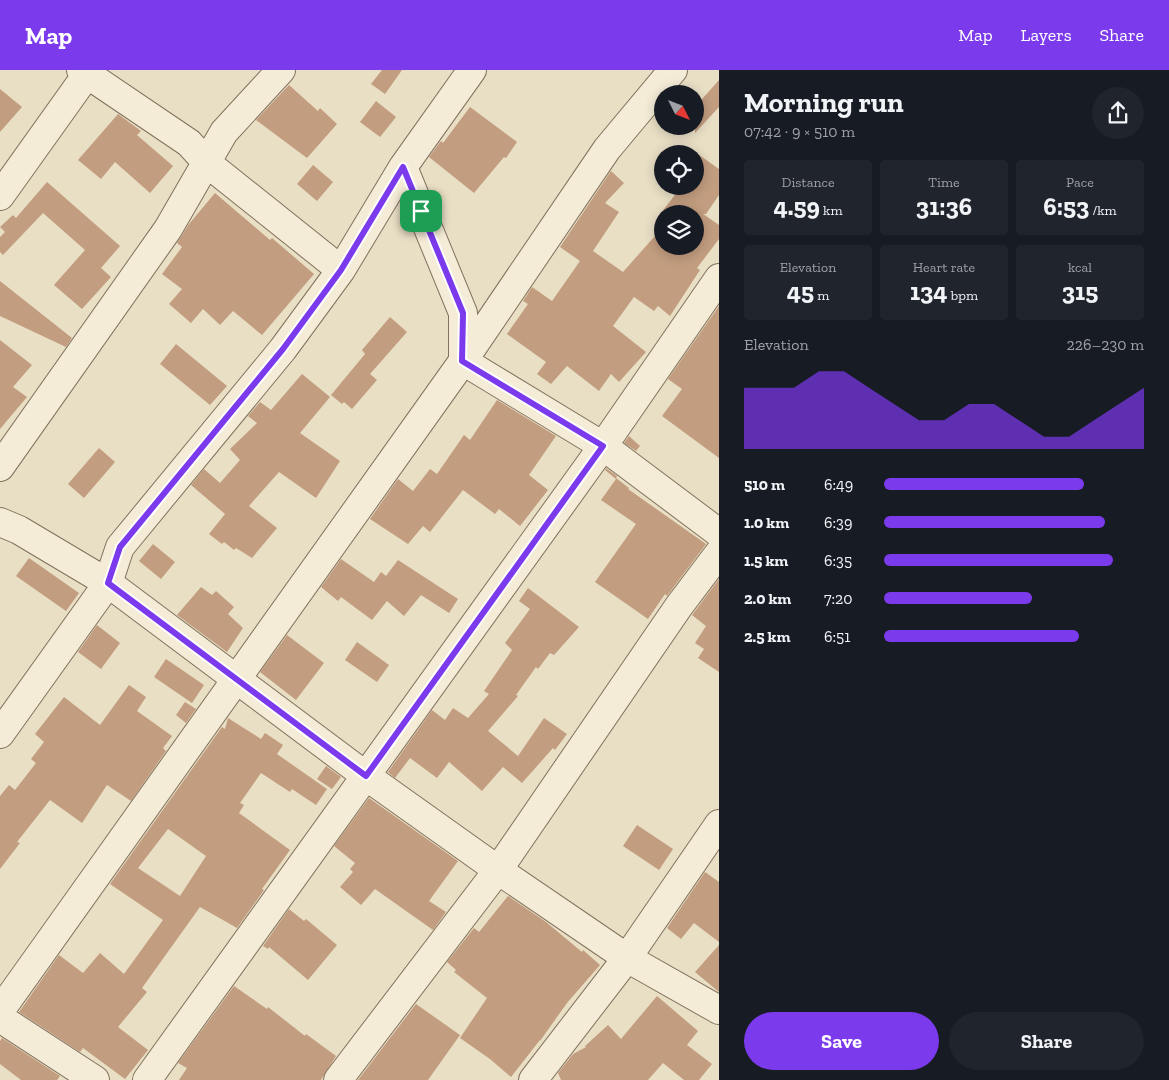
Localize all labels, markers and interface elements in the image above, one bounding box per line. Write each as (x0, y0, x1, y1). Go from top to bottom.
text: Map (25, 21, 72, 50)
text: Map (958, 24, 993, 46)
text: Layers (1021, 24, 1072, 46)
text: Share (1100, 24, 1144, 46)
north arrow (654, 85, 704, 135)
map controls (654, 85, 704, 255)
text: Morning run (744, 86, 904, 119)
button: share (1092, 87, 1144, 139)
text: 07:42 · 9 × 510 m (744, 122, 855, 141)
button: locate (654, 145, 704, 195)
text: Distance (782, 174, 834, 191)
text: Time (928, 174, 960, 191)
text: Pace (1066, 174, 1094, 191)
pin (400, 190, 442, 232)
text: 4.59 (774, 191, 820, 221)
text: 31:36 (916, 191, 972, 221)
text: 6:53 (1043, 191, 1089, 221)
icon: arrive (407, 197, 435, 225)
text: km (820, 202, 842, 219)
text: /km (1089, 202, 1117, 219)
button: layers (654, 205, 704, 255)
text: Elevation (780, 259, 836, 276)
text: Heart rate (913, 259, 975, 276)
text: kcal (1068, 259, 1092, 276)
text: 45 (787, 276, 814, 306)
text: 134 (910, 276, 948, 306)
text: 315 (1062, 276, 1098, 306)
text: m (814, 287, 829, 304)
text: bpm (948, 287, 978, 304)
text: Elevation (744, 335, 809, 354)
text: 226–230 m (1067, 335, 1144, 354)
text: 510 m (744, 475, 785, 494)
text: 6:49 (824, 475, 853, 494)
text: 1.0 km (744, 513, 789, 532)
text: 6:39 (824, 513, 852, 532)
text: 1.5 km (744, 551, 788, 570)
text: 6:35 (824, 551, 852, 570)
text: 2.0 km (744, 589, 791, 608)
text: 7:20 (824, 589, 853, 608)
text: 2.5 km (744, 627, 790, 646)
text: 6:51 (824, 627, 850, 646)
button: Save (744, 1012, 939, 1070)
button: Share (949, 1012, 1144, 1070)

